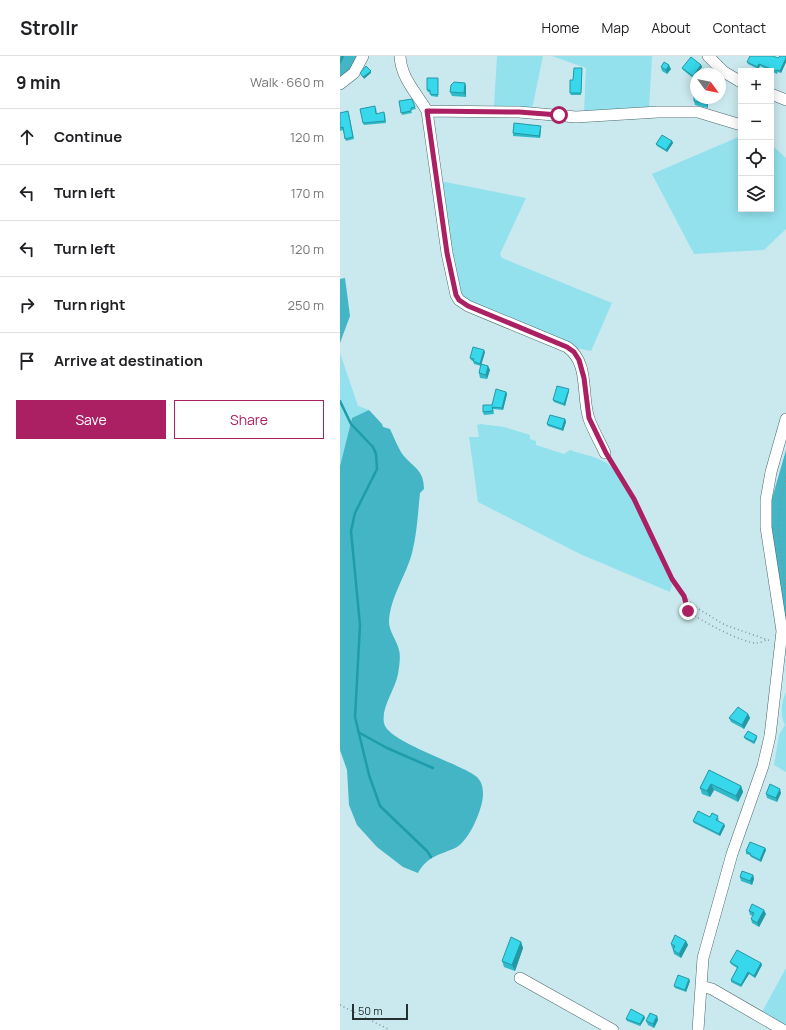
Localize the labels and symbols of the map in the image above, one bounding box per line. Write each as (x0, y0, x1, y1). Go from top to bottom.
north arrow (690, 68, 726, 104)
route start (550, 106, 568, 124)
route end (679, 602, 697, 620)
scale bar (352, 1002, 408, 1021)

